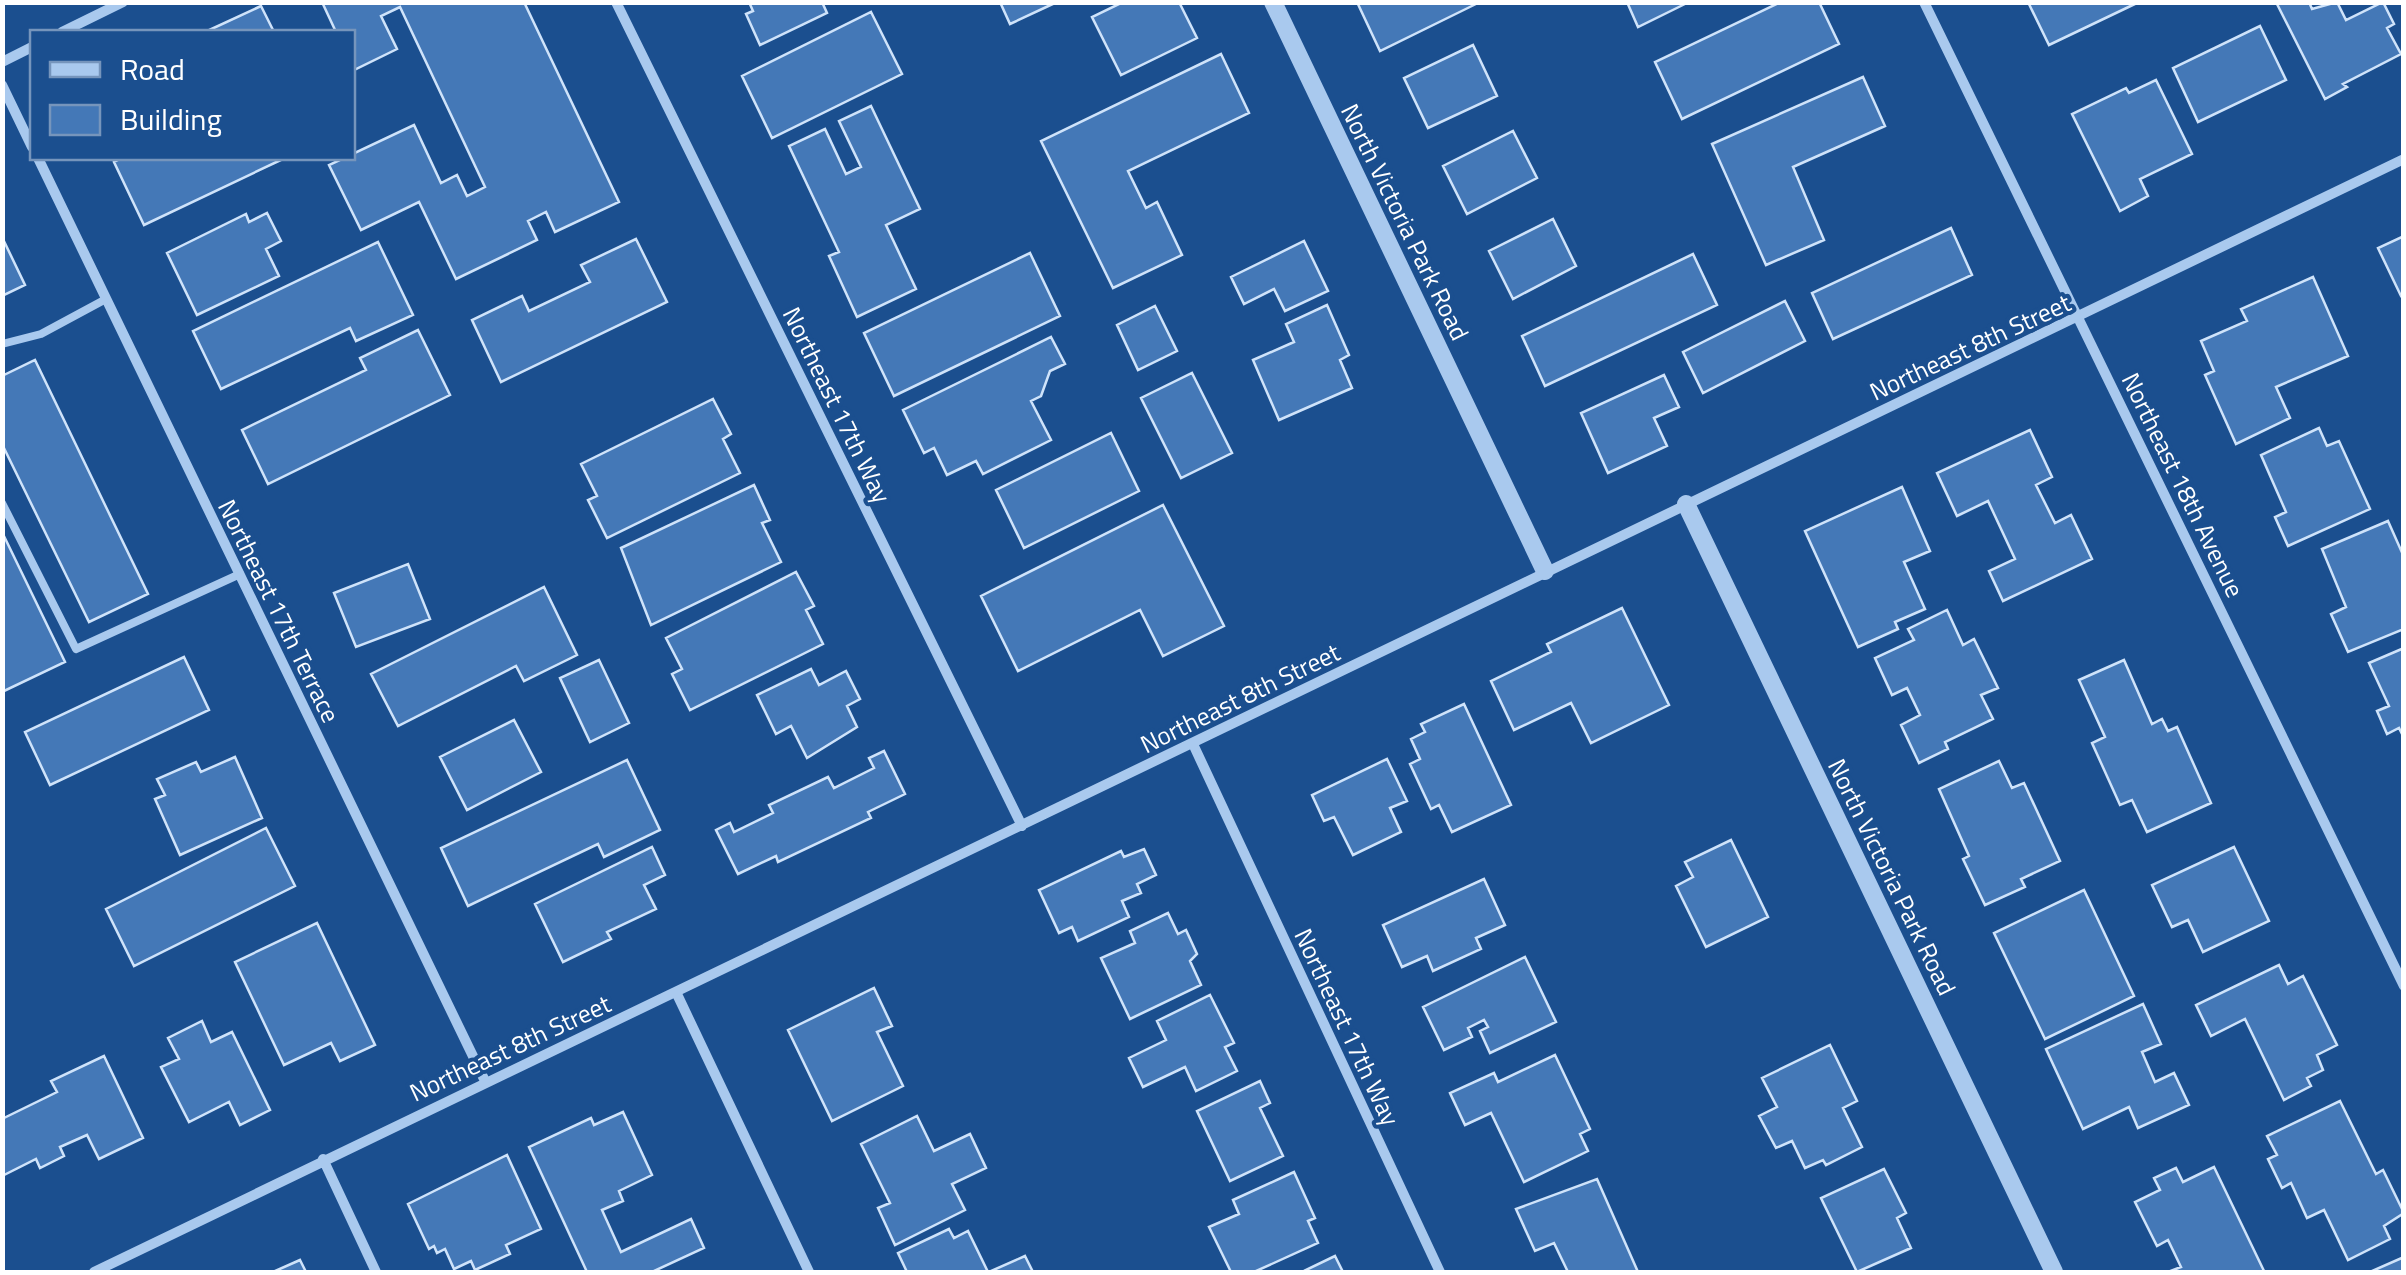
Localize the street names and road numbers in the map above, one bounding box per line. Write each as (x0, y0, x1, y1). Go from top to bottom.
street label: North Victoria Park Road (1331, 97, 1479, 347)
street label: Northeast 8th Street (1863, 284, 2077, 410)
street label: Northeast 17th Way (773, 301, 901, 509)
street label: Northeast 18th Avenue (2112, 366, 2254, 604)
street label: Northeast 17th Terrace (208, 493, 350, 729)
street label: Northeast 8th Street (1134, 633, 1347, 763)
street label: North Victoria Park Road (1818, 752, 1966, 1002)
street label: Northeast 17th Way (1285, 922, 1409, 1132)
street label: Northeast 8th Street (403, 985, 617, 1111)

